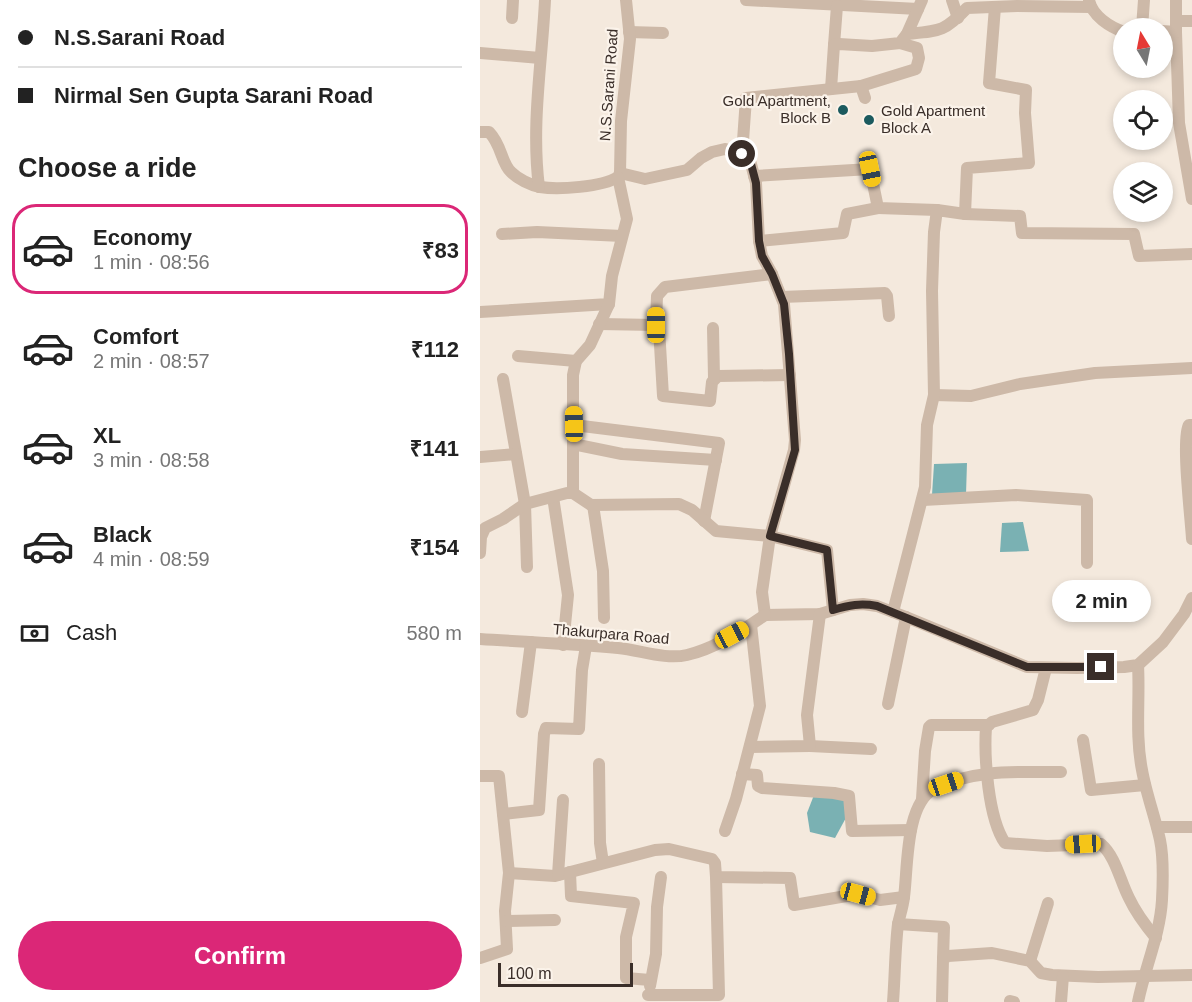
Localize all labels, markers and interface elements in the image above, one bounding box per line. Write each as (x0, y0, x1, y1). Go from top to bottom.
north arrow (1113, 18, 1173, 78)
map controls (1113, 18, 1173, 222)
text: N.S.Sarani Road (54, 25, 225, 50)
street label: N.S.Sarani Road (596, 28, 621, 142)
text: Nirmal Sen Gupta Sarani Road (54, 83, 373, 108)
button: locate (1113, 90, 1173, 150)
place label: Gold Apartment, Block B (723, 92, 831, 126)
place label: Gold Apartment Block A (881, 102, 986, 136)
marker: Gold Apartment, Block B (836, 103, 850, 117)
marker: Gold Apartment Block A (862, 113, 876, 127)
route start (728, 140, 755, 167)
car (857, 150, 883, 188)
text: Choose a ride (18, 153, 197, 183)
button: layers (1113, 162, 1173, 222)
icon: car (21, 222, 75, 276)
text: Economy (93, 225, 192, 250)
text: ₹83 (422, 238, 459, 263)
text: 1 min · 08:56 (93, 251, 210, 273)
car (647, 307, 665, 343)
icon: car (21, 321, 75, 375)
text: Comfort (93, 324, 179, 349)
text: ₹112 (411, 337, 459, 362)
text: 2 min · 08:57 (93, 350, 210, 372)
car (565, 406, 583, 442)
icon: car (21, 420, 75, 474)
text: XL (93, 423, 121, 448)
text: ₹141 (410, 436, 459, 461)
text: 3 min · 08:58 (93, 449, 210, 471)
icon: car (21, 519, 75, 573)
text: Black (93, 522, 152, 547)
text: ₹154 (410, 535, 459, 560)
text: 4 min · 08:59 (93, 548, 210, 570)
callout: 2 min (1052, 580, 1150, 622)
text: 2 min (1075, 590, 1128, 612)
icon: cash (18, 617, 51, 650)
car (712, 619, 752, 651)
text: Cash (66, 620, 117, 645)
street label: Thakurpara Road (552, 620, 670, 647)
text: 580 m (406, 622, 462, 644)
route end (1087, 653, 1114, 680)
car (926, 770, 966, 798)
car (1065, 834, 1101, 854)
car (838, 881, 878, 907)
button: Confirm (18, 921, 462, 990)
scale bar (498, 960, 633, 988)
text: 100 m (507, 965, 551, 982)

